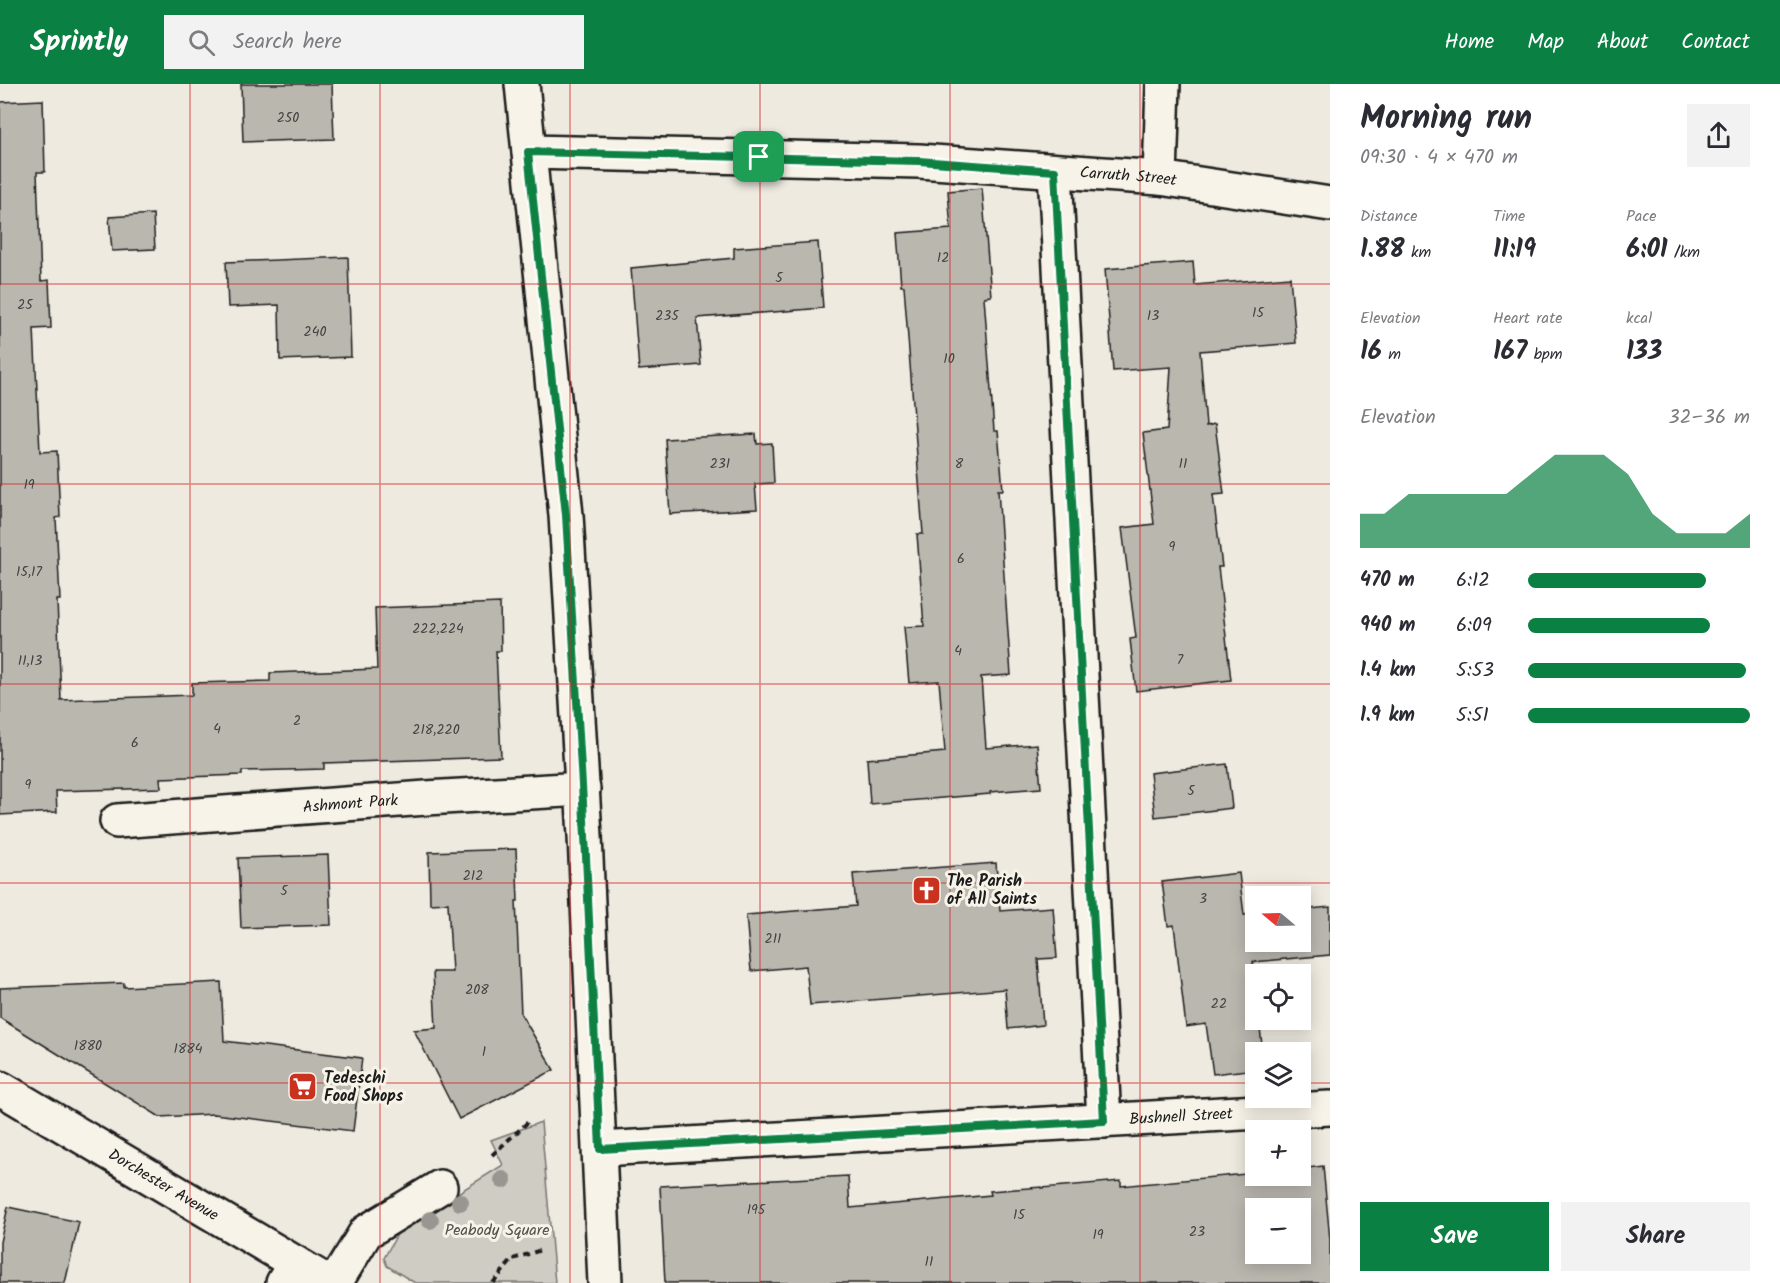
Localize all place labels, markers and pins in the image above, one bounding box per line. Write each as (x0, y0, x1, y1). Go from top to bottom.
pin (733, 131, 784, 182)
place label: The Parish of All Saints (947, 869, 1037, 912)
church icon: The Parish of All Saints (910, 874, 942, 906)
place label: Tedeschi Food Shops (324, 1066, 404, 1109)
supermarket icon: Tedeschi Food Shops (287, 1071, 319, 1103)

